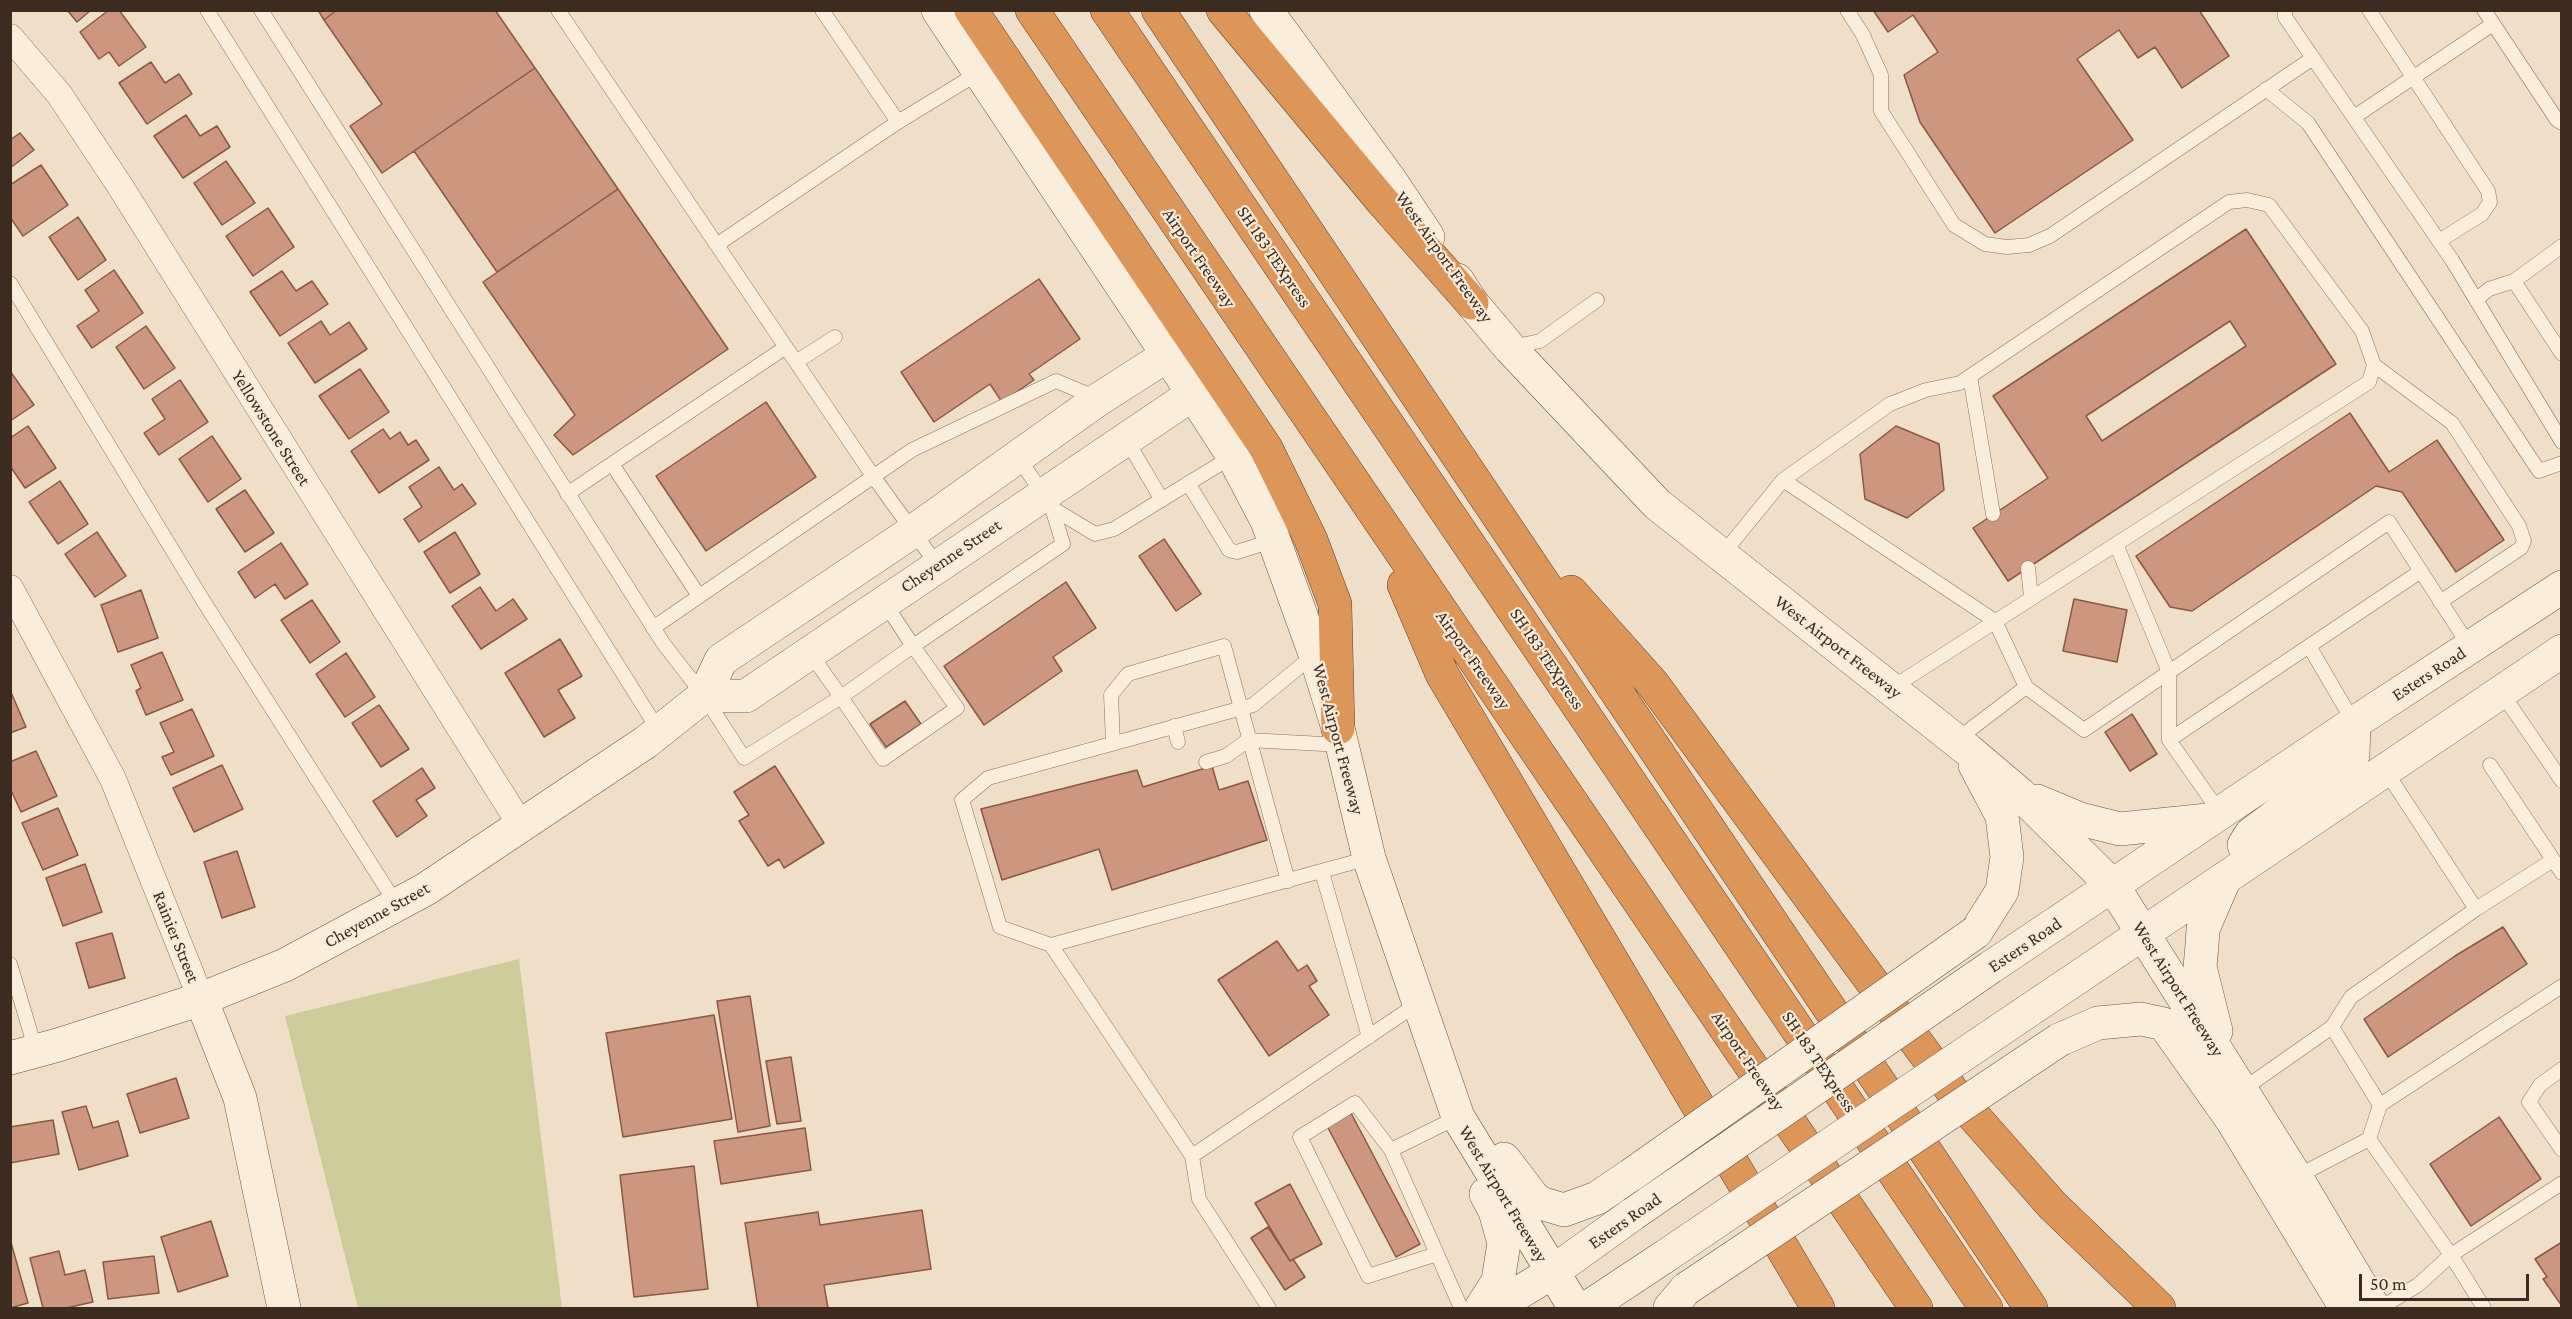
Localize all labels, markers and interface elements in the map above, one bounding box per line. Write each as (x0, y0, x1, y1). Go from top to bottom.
street label: West Airport Freeway (1390, 187, 1498, 327)
street label: SH 183 TEXpress (1232, 202, 1316, 312)
street label: Airport Freeway (1158, 204, 1240, 312)
street label: Yellowstone Street (227, 366, 315, 490)
street label: Cheyenne Street (896, 514, 1006, 598)
street label: West Airport Freeway (1770, 591, 1906, 703)
street label: SH 183 TEXpress (1505, 604, 1589, 714)
street label: Airport Freeway (1431, 606, 1515, 714)
street label: Esters Road (2388, 642, 2470, 706)
street label: West Airport Freeway (1307, 661, 1369, 817)
street label: Cheyenne Street (321, 877, 433, 953)
street label: Rainier Street (148, 888, 204, 986)
street label: Esters Road (1984, 913, 2066, 977)
street label: West Airport Freeway (2128, 917, 2228, 1061)
street label: Airport Freeway (1707, 1007, 1789, 1115)
street label: SH 183 TEXpress (1777, 1007, 1861, 1117)
street label: West Airport Freeway (1454, 1122, 1552, 1266)
street label: Esters Road (1584, 1188, 1666, 1254)
scale bar (2362, 1262, 2532, 1300)
text: 50 m (2370, 1274, 2407, 1294)

